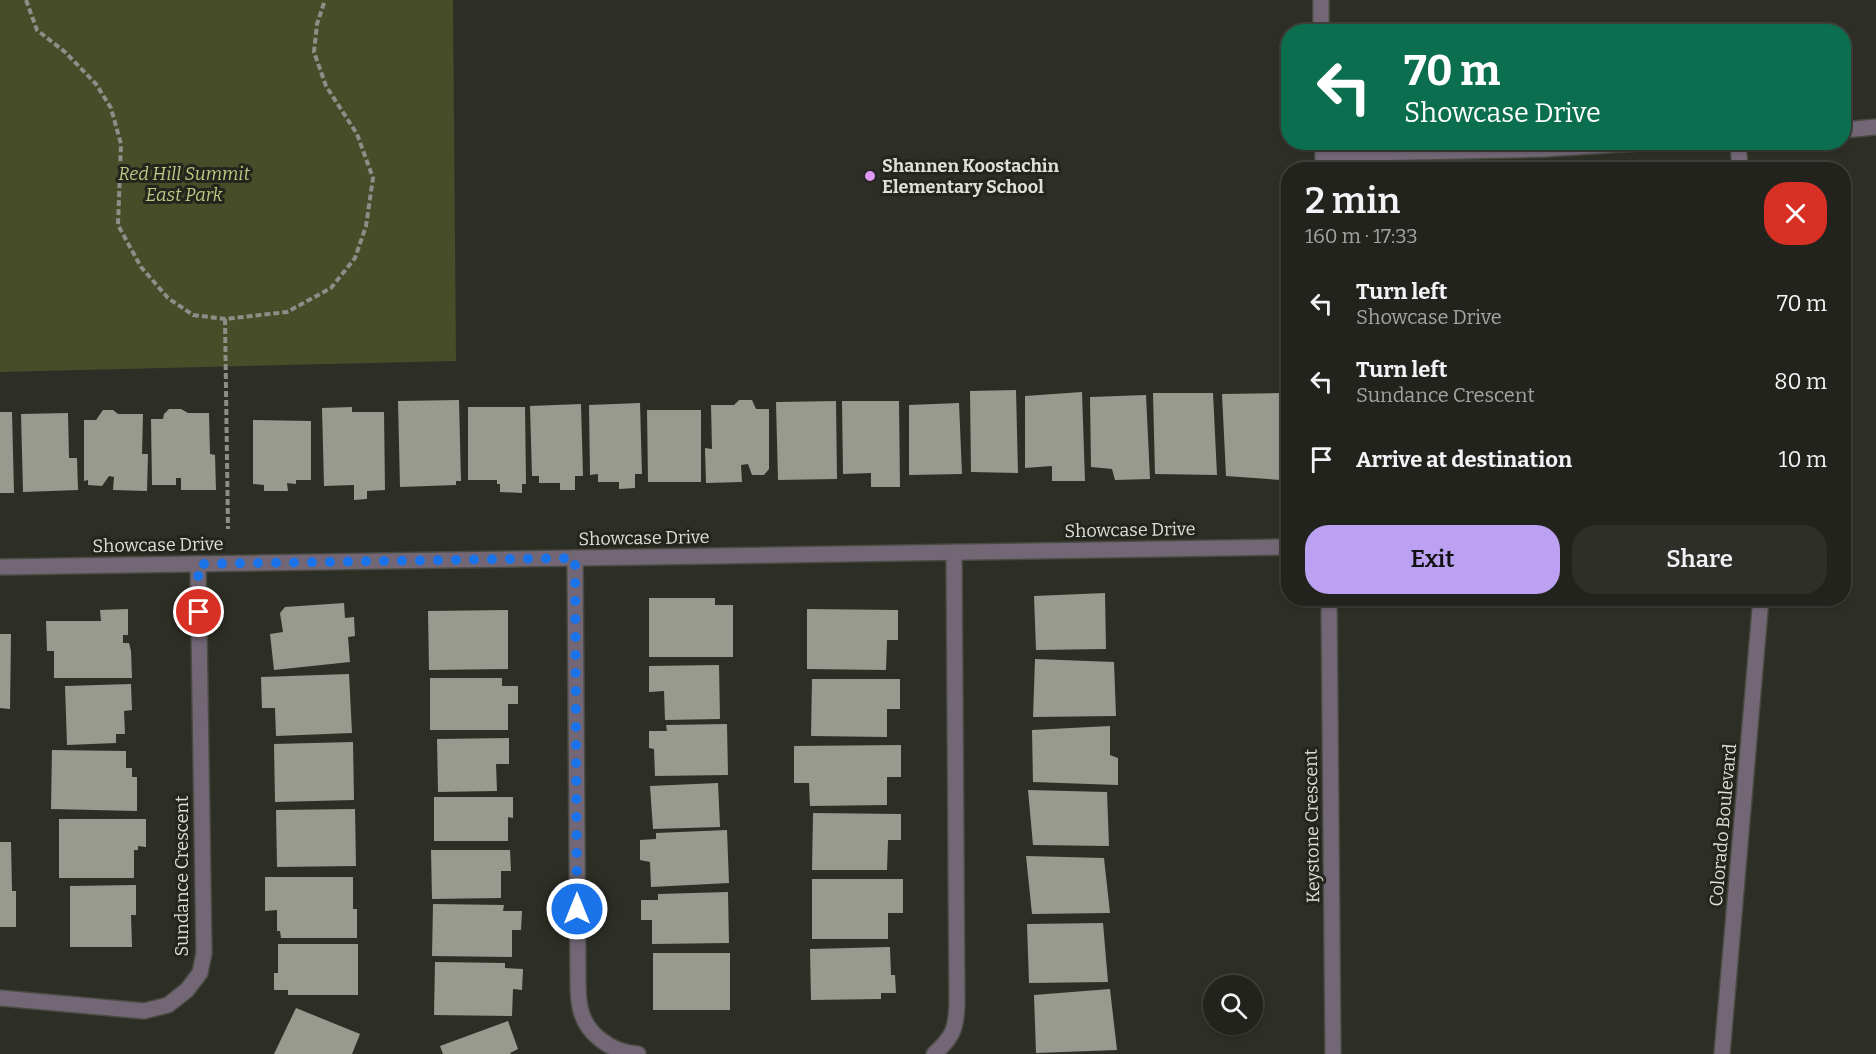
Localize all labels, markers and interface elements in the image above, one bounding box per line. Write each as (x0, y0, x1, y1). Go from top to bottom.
text: 70 m (1404, 46, 1500, 96)
icon: left (1305, 48, 1383, 126)
text: Showcase Drive (1404, 97, 1601, 129)
place label: Shannen Koostachin Elementary School (882, 155, 1060, 198)
park label: Red Hill Summit East Park (118, 163, 250, 206)
marker: Shannen Koostachin Elementary School (863, 169, 877, 183)
text: 2 min (1305, 179, 1400, 223)
button: close (1764, 182, 1827, 245)
text: 160 m · 17:33 (1305, 224, 1418, 248)
text: Turn left (1356, 278, 1448, 305)
icon: left (1305, 287, 1338, 320)
text: 70 m (1777, 290, 1827, 317)
text: Showcase Drive (1356, 305, 1502, 329)
text: Turn left (1356, 356, 1448, 383)
icon: left (1305, 365, 1338, 398)
text: 80 m (1774, 368, 1827, 395)
text: Sundance Crescent (1356, 383, 1535, 407)
icon: arrive (1305, 443, 1338, 476)
text: Arrive at destination (1356, 446, 1572, 473)
text: 10 m (1779, 446, 1827, 473)
street label: Showcase Drive (1064, 518, 1196, 542)
button: Exit (1305, 525, 1560, 594)
button: Share (1572, 525, 1827, 594)
street label: Showcase Drive (578, 526, 710, 550)
street label: Showcase Drive (92, 533, 224, 557)
pin (173, 586, 224, 637)
icon: arrive (182, 595, 215, 628)
street label: Colorado Boulevard (1705, 742, 1741, 907)
street label: Keystone Crescent (1300, 748, 1324, 903)
street label: Sundance Crescent (171, 795, 193, 956)
position arrow (545, 877, 609, 941)
map controls (1203, 975, 1263, 1035)
button: search (1203, 975, 1263, 1035)

